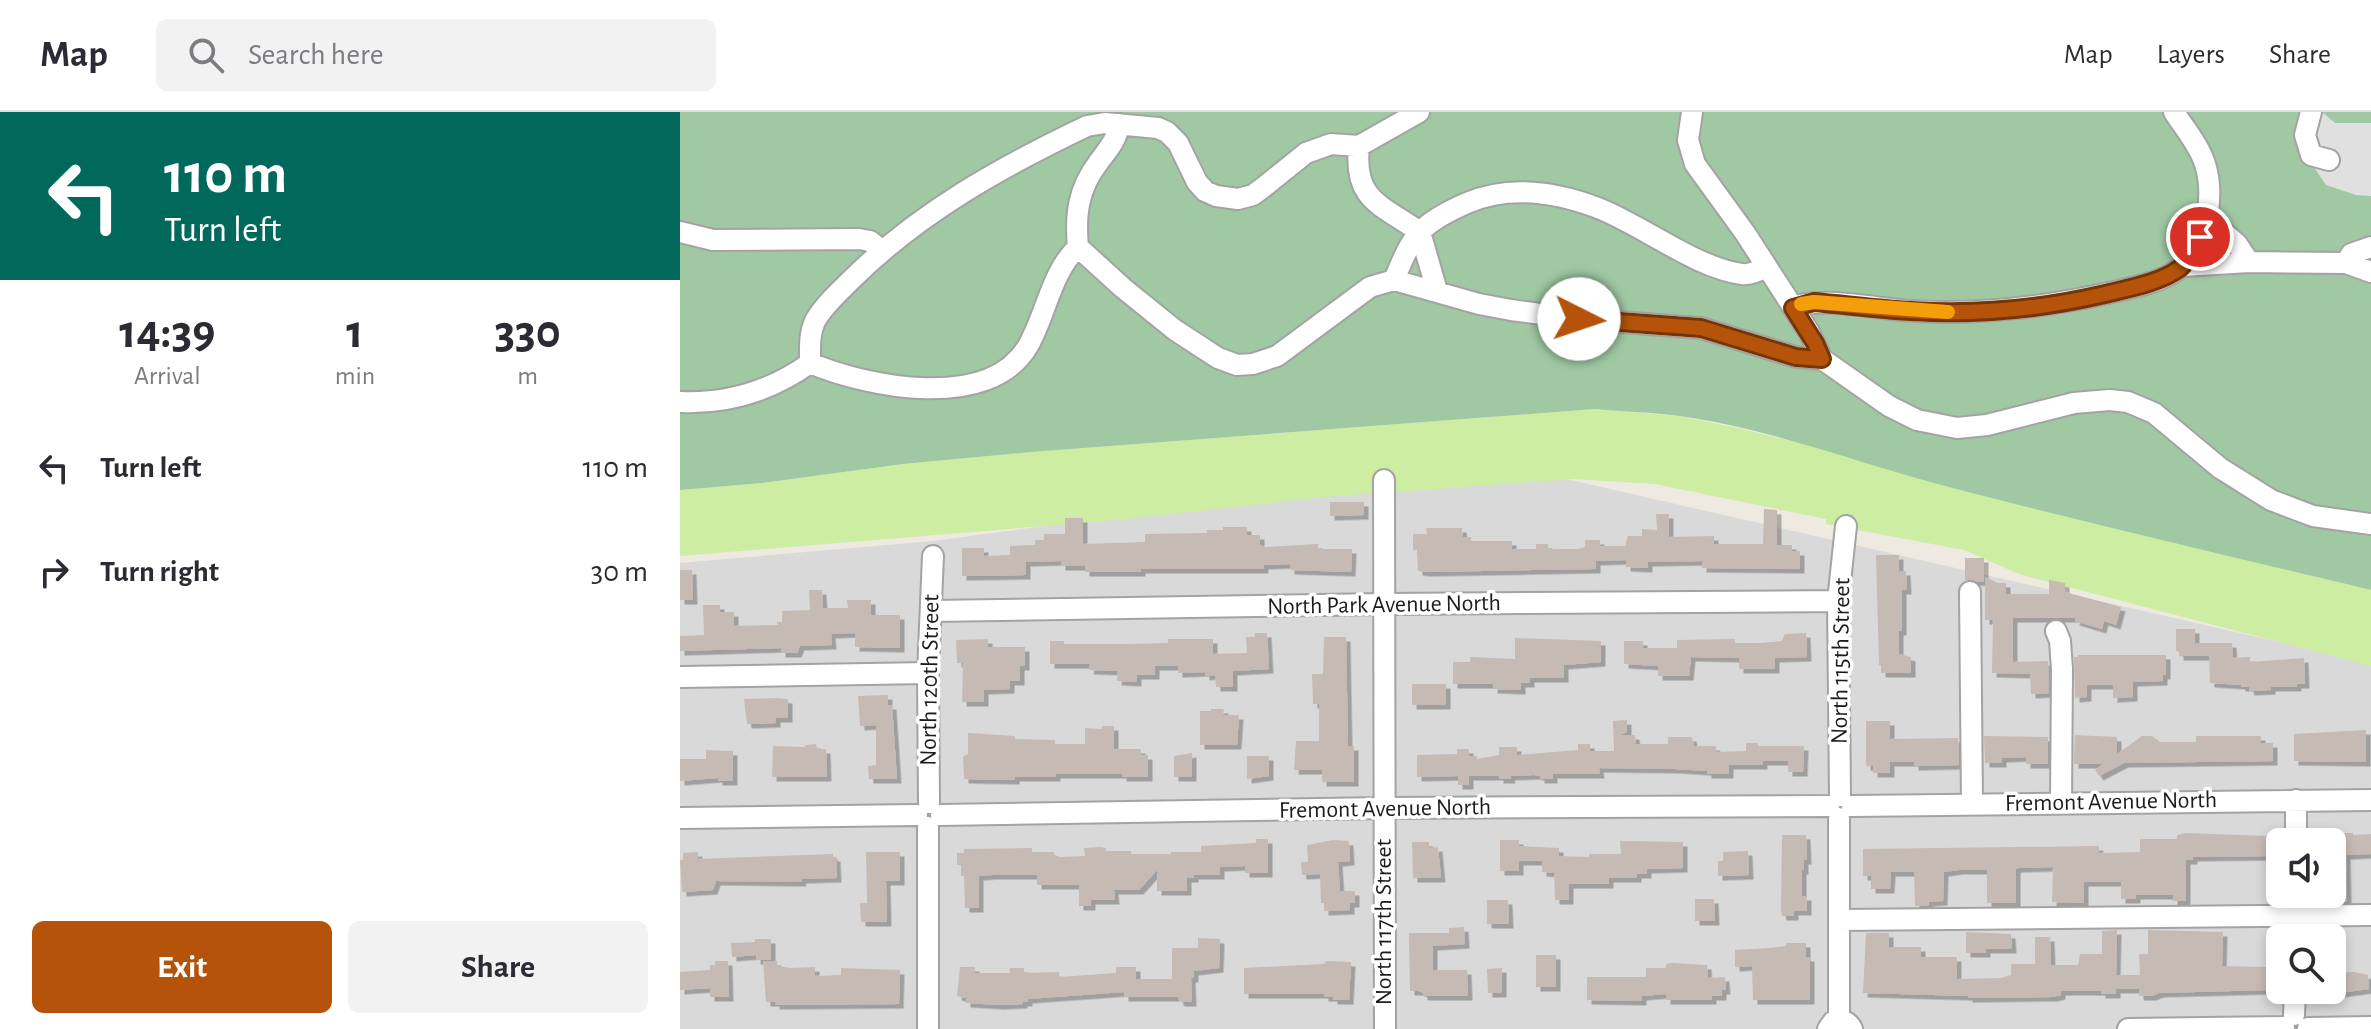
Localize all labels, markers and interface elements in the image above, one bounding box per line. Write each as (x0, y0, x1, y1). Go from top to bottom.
search box (156, 19, 716, 91)
icon: search (184, 33, 228, 77)
text: Map (40, 36, 108, 74)
text: Search here (248, 40, 384, 70)
text: Map (2064, 41, 2113, 69)
text: Layers (2157, 41, 2225, 69)
text: Share (2269, 41, 2331, 69)
icon: left (32, 144, 136, 248)
text: 110 m (164, 147, 287, 203)
pin (2166, 203, 2234, 271)
text: Turn left (164, 212, 281, 248)
icon: arrive (2178, 215, 2222, 259)
position arrow (1537, 277, 1621, 361)
text: 14:39 (119, 309, 215, 357)
text: 1 (346, 309, 364, 357)
text: 330 (494, 309, 561, 357)
text: Arrival (134, 363, 201, 389)
text: min (335, 363, 375, 389)
text: m (517, 363, 538, 389)
icon: left (32, 446, 76, 490)
text: Turn left (100, 453, 201, 483)
text: 110 m (583, 453, 648, 483)
icon: right (32, 550, 76, 594)
text: Turn right (100, 557, 219, 587)
text: 30 m (591, 557, 648, 587)
street label: North 115th Street (1828, 577, 1854, 744)
street label: North Park Avenue North (1267, 591, 1501, 619)
street label: North 120th Street (917, 594, 944, 766)
street label: Fremont Avenue North (2005, 788, 2217, 816)
street label: Fremont Avenue North (1279, 795, 1491, 823)
map controls (2266, 828, 2346, 1004)
button: sound (2266, 828, 2346, 908)
street label: North 117th Street (1372, 838, 1396, 1005)
button: Exit (32, 921, 332, 1013)
button: Share (348, 921, 648, 1013)
button: search (2266, 924, 2346, 1004)

